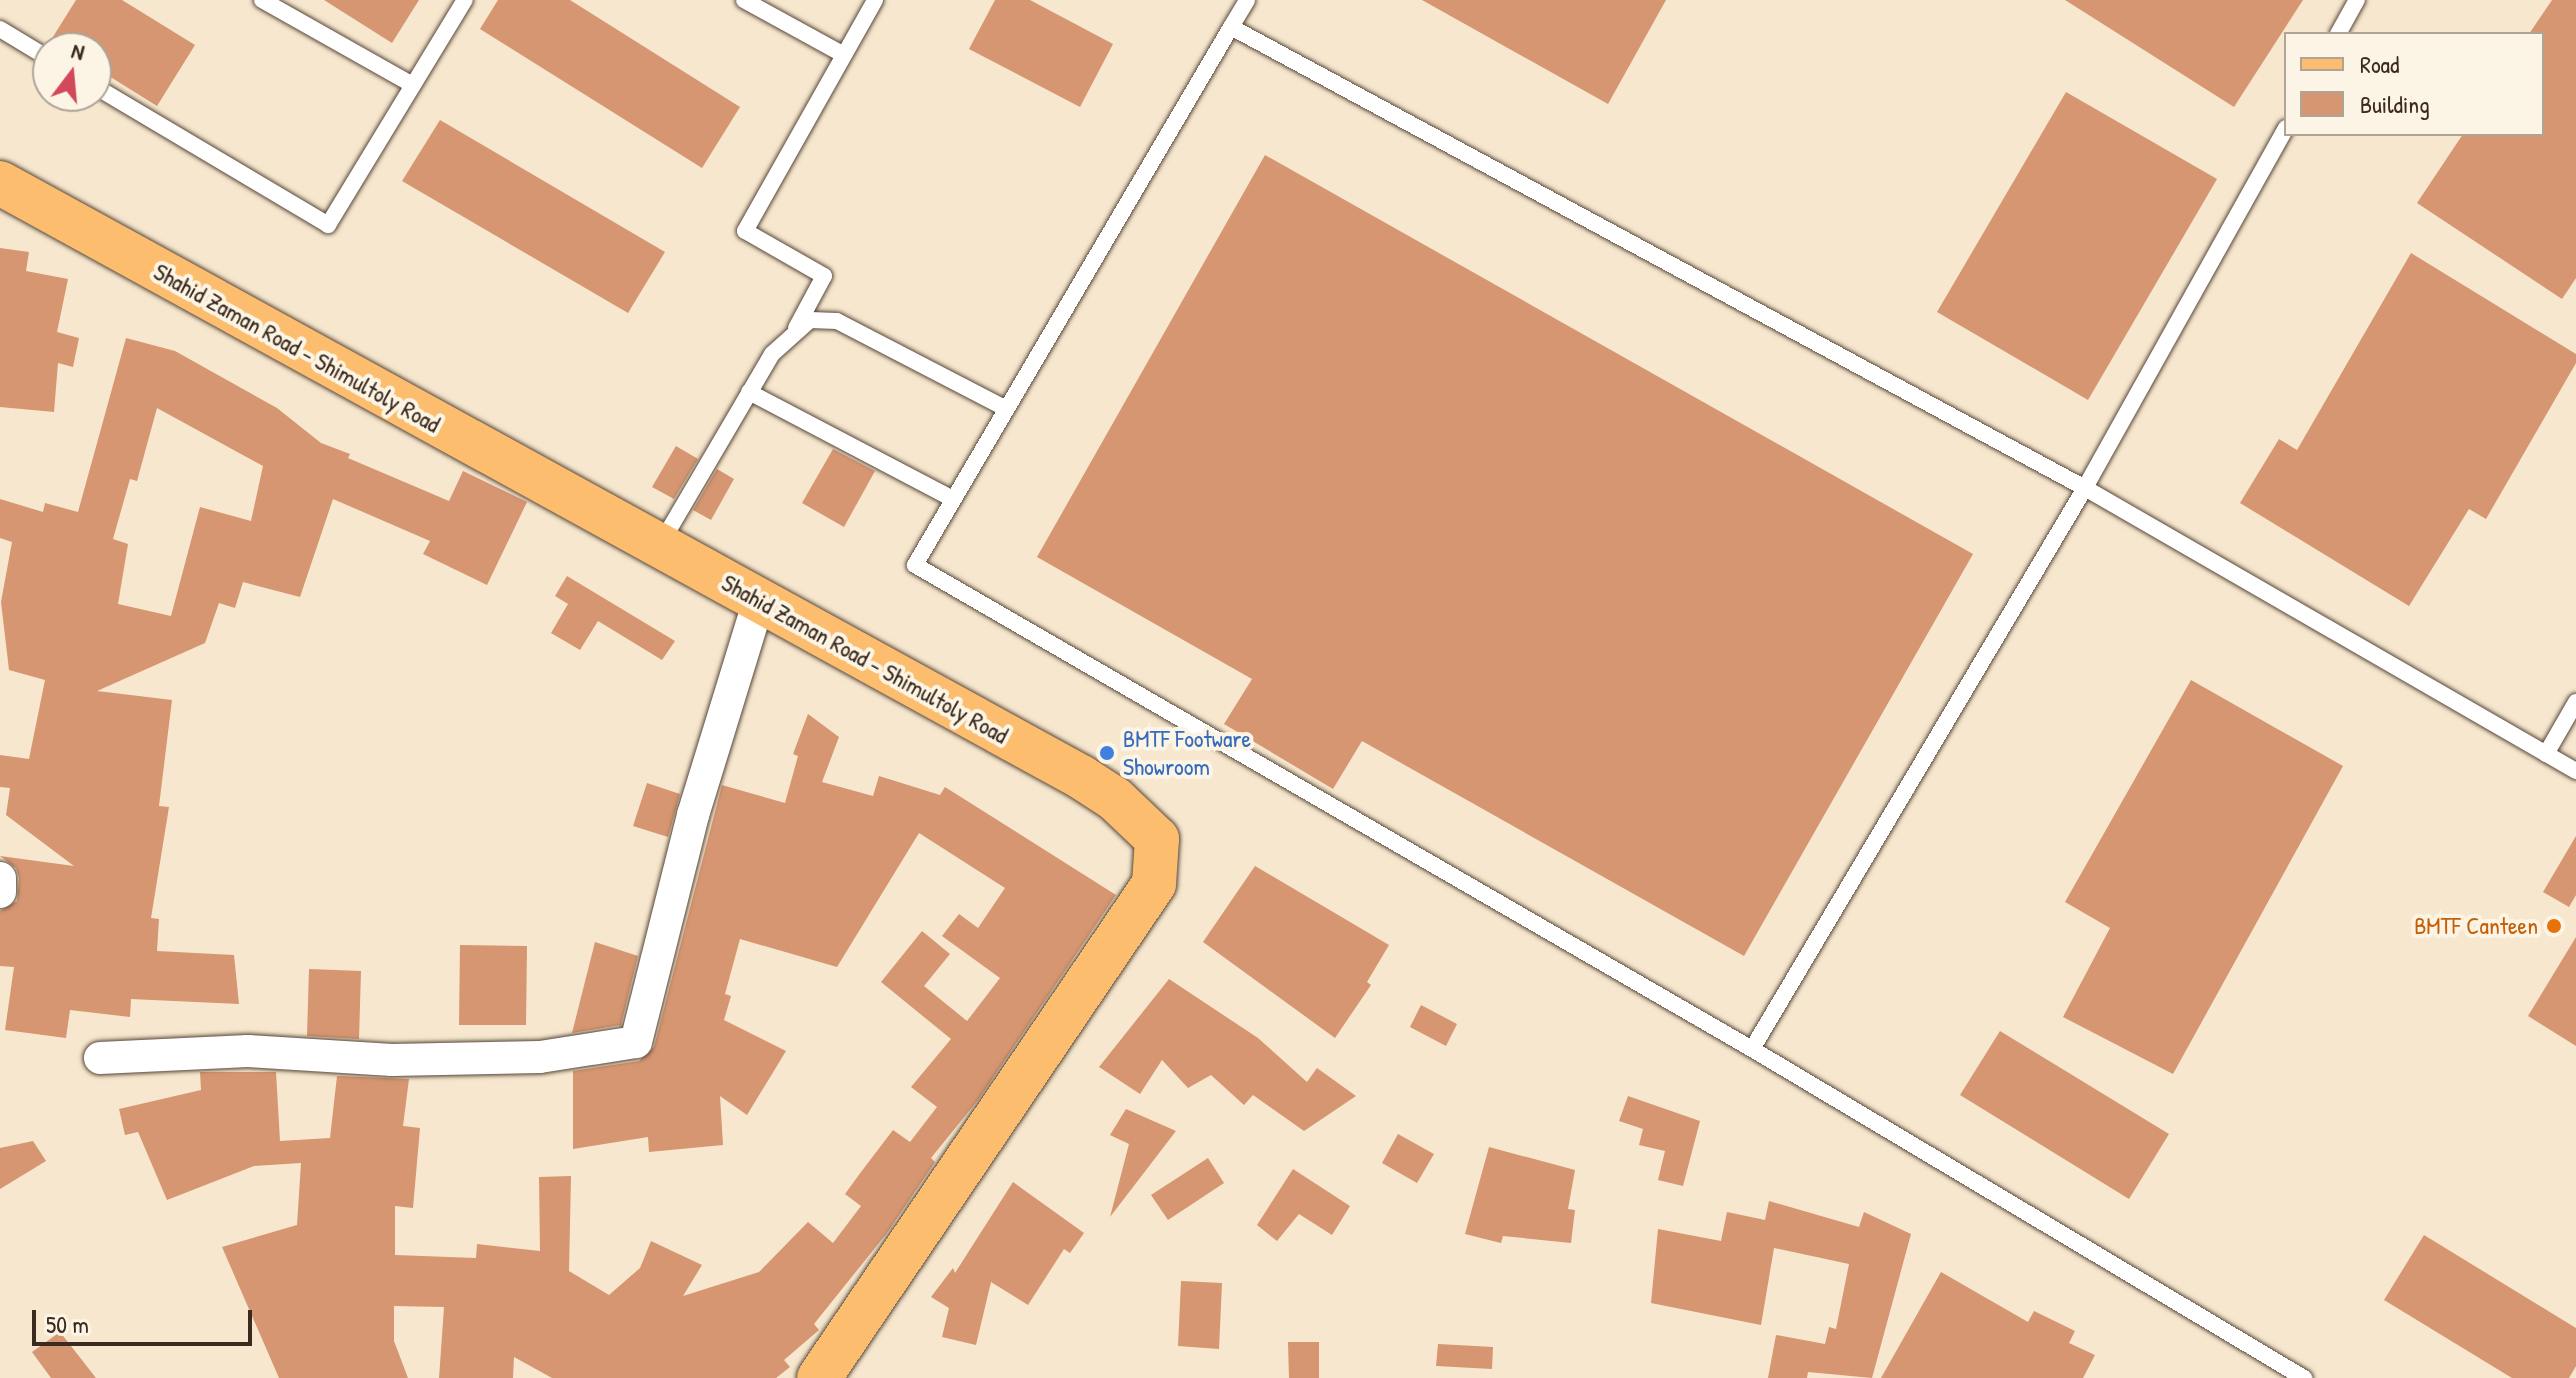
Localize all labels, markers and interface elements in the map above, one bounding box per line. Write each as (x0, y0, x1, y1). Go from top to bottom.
north arrow (32, 32, 112, 112)
legend (2284, 32, 2544, 136)
text: N (68, 35, 88, 67)
text: Road (2360, 48, 2399, 80)
text: Building (2360, 88, 2430, 120)
street label: Shahid Zaman Road - Shimultoly Road (149, 257, 445, 439)
street label: Shahid Zaman Road - Shimultoly Road (717, 568, 1013, 750)
place label: BMTF Footware Showroom (1123, 725, 1251, 781)
marker: BMTF Footware Showroom (1098, 744, 1116, 762)
place label: BMTF Canteen (2414, 912, 2538, 940)
marker: BMTF Canteen (2545, 917, 2563, 935)
scale bar (36, 1294, 256, 1344)
text: 50 m (46, 1308, 89, 1340)

